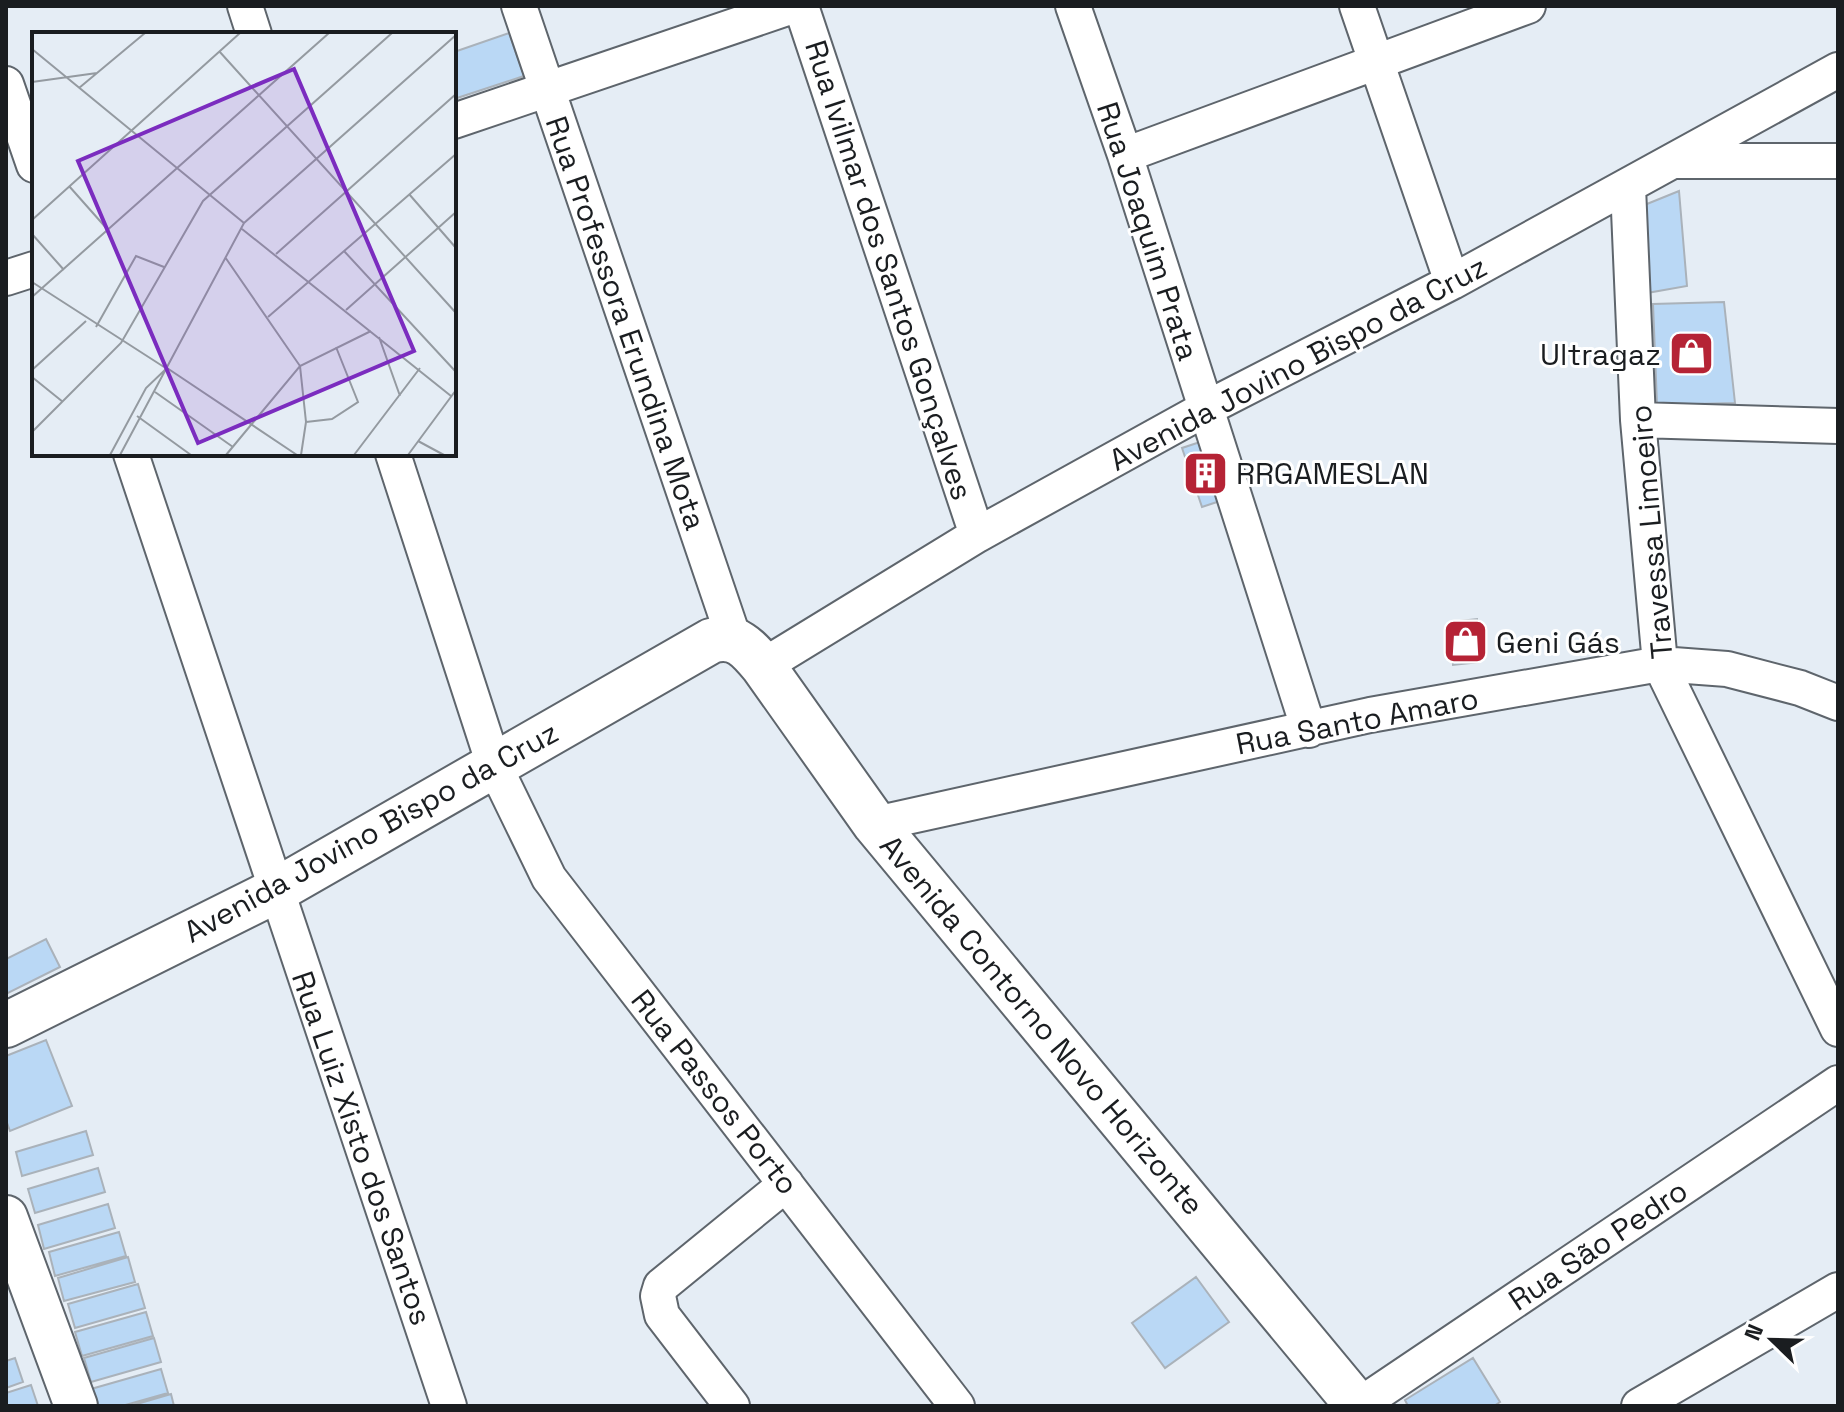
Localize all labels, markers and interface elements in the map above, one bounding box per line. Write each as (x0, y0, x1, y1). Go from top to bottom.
inset map (32, 32, 456, 456)
street label: Rua Ivilmar dos Santos Gonçalves (796, 35, 982, 505)
street label: Rua Joaquim Prata (1088, 97, 1208, 365)
street label: Rua Professora Erundina Mota (537, 111, 715, 535)
street label: Avenida Jovino Bispo da Cruz (1102, 247, 1494, 479)
shop icon: Ultragaz (1668, 330, 1716, 378)
place label: Ultragaz (1540, 335, 1661, 374)
street label: Travessa Limoeiro (1620, 403, 1682, 661)
building icon: RRGAMESLAN (1181, 449, 1229, 497)
place label: RRGAMESLAN (1236, 454, 1429, 493)
shop icon: Geni Gás (1441, 618, 1489, 666)
place label: Geni Gás (1496, 623, 1620, 662)
street label: Rua Santo Amaro (1232, 678, 1482, 764)
street label: Avenida Jovino Bispo da Cruz (177, 713, 565, 951)
street label: Avenida Contorno Novo Horizonte (871, 827, 1213, 1223)
street label: Rua Luiz Xisto dos Santos (283, 966, 441, 1330)
street label: Rua Passos Porto (623, 982, 807, 1202)
street label: Rua São Pedro (1501, 1171, 1695, 1319)
north arrow (1732, 1300, 1812, 1380)
text: N (1738, 1320, 1769, 1344)

